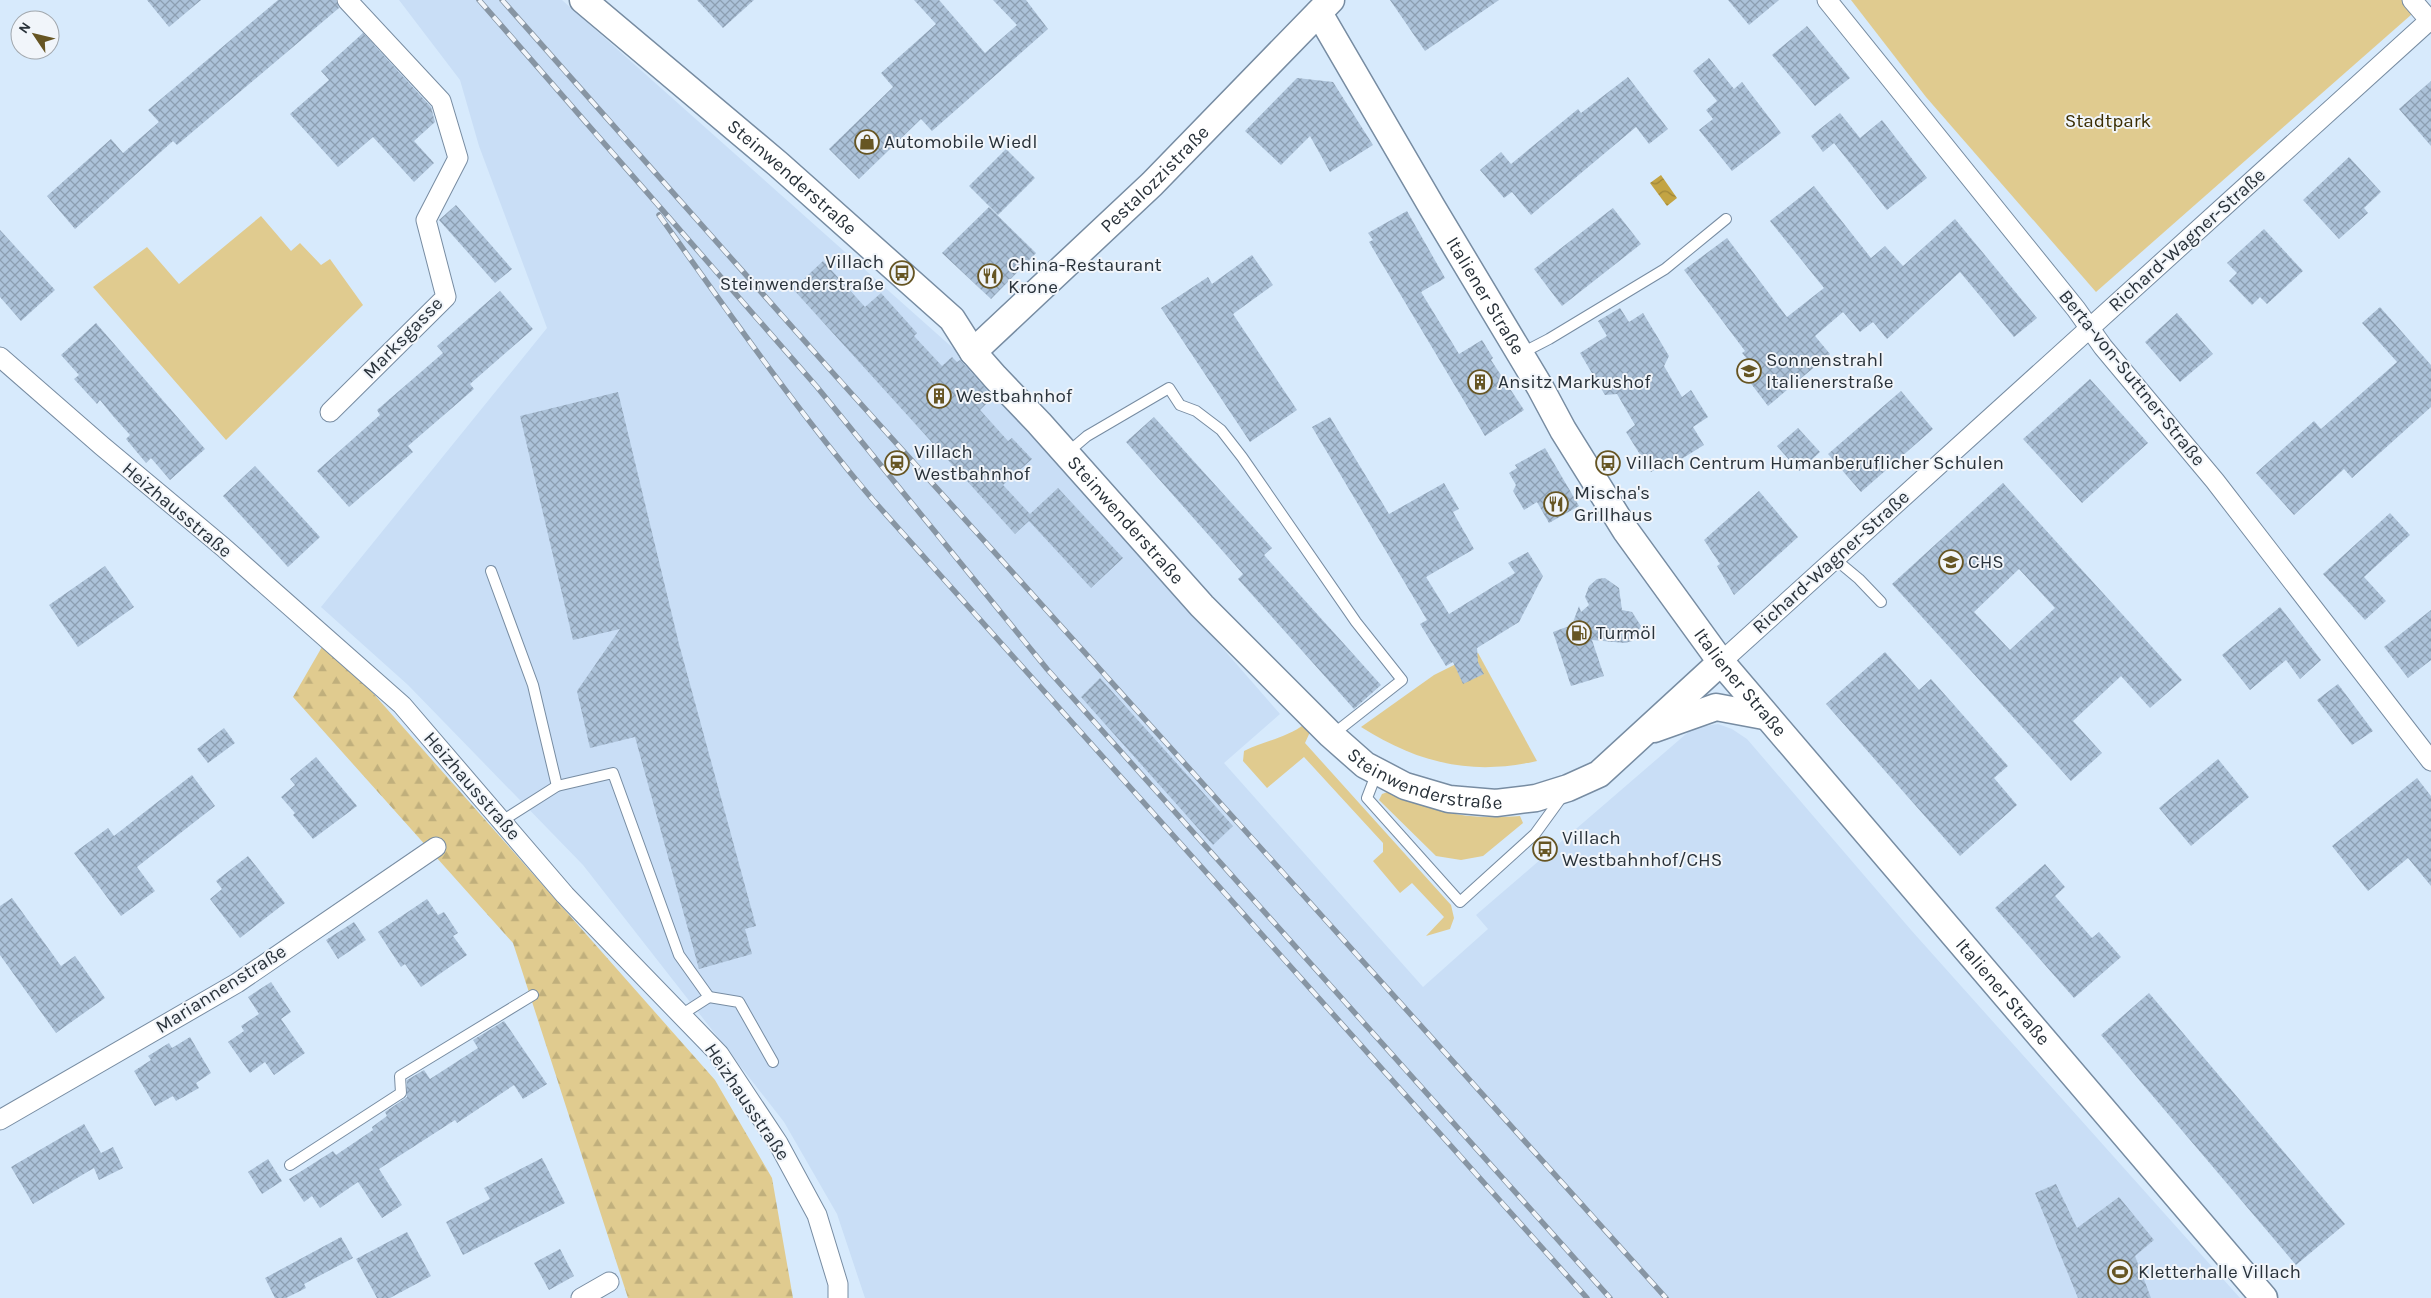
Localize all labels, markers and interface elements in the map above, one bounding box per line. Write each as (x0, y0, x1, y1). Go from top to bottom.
north arrow (10, 10, 60, 60)
text: N (15, 19, 35, 37)
park label: Stadtpark (2065, 110, 2152, 132)
street label: Steinwenderstraße (723, 115, 861, 240)
street label: Pestalozzistraße (1096, 121, 1214, 237)
shop icon: Automobile Wiedl (854, 129, 880, 155)
place label: Automobile Wiedl (884, 131, 1038, 153)
street label: Richard-Wagner-Straße (2104, 164, 2270, 316)
street label: Italiener Straße (1441, 233, 1529, 359)
place label: Villach Steinwenderstraße (720, 251, 884, 295)
place label: China-Restaurant Krone (1008, 254, 1162, 298)
bus stop icon: Villach Steinwenderstraße (889, 260, 915, 286)
restaurant icon: China-Restaurant Krone (977, 263, 1003, 289)
street label: Berta-von-Suttner-Straße (2054, 286, 2210, 470)
street label: Marksgasse (359, 293, 447, 383)
place label: Sonnenstrahl Italienerstraße (1766, 349, 1894, 393)
school or university icon: Sonnenstrahl Italienerstraße (1736, 358, 1762, 384)
building icon: Ansitz Markushof (1467, 369, 1493, 395)
place label: Ansitz Markushof (1498, 371, 1651, 393)
building icon: Westbahnhof (926, 383, 952, 409)
place label: Westbahnhof (956, 385, 1073, 407)
place label: Villach Westbahnhof (914, 441, 1031, 485)
station icon: Villach Westbahnhof (884, 450, 910, 476)
bus stop icon: Villach Centrum Humanberuflicher Schulen (1595, 450, 1621, 476)
street label: Steinwenderstraße (1063, 451, 1188, 589)
place label: Villach Centrum Humanberuflicher Schulen (1626, 452, 2004, 474)
street label: Heizhausstraße (118, 458, 236, 562)
place label: Mischa's Grillhaus (1574, 482, 1653, 526)
street label: Richard-Wagner-Straße (1748, 486, 1914, 638)
restaurant icon: Mischa's Grillhaus (1543, 491, 1569, 517)
school or university icon: CHS (1938, 549, 1964, 575)
place label: CHS (1968, 551, 2004, 573)
fuel station icon: Turmöl (1566, 620, 1592, 646)
place label: Turmöl (1596, 622, 1656, 644)
street label: Italiener Straße (1689, 624, 1791, 741)
street label: Heizhausstraße (419, 727, 525, 845)
street label: Steinwenderstraße (1343, 744, 1504, 814)
place label: Villach Westbahnhof/CHS (1562, 827, 1722, 871)
bus stop icon: Villach Westbahnhof/CHS (1532, 836, 1558, 862)
street label: Italiener Straße (1951, 934, 2055, 1050)
street label: Mariannenstraße (152, 940, 290, 1038)
street label: Heizhausstraße (700, 1039, 794, 1165)
sports icon: Kletterhalle Villach (2107, 1259, 2133, 1285)
place label: Kletterhalle Villach (2138, 1261, 2301, 1283)

